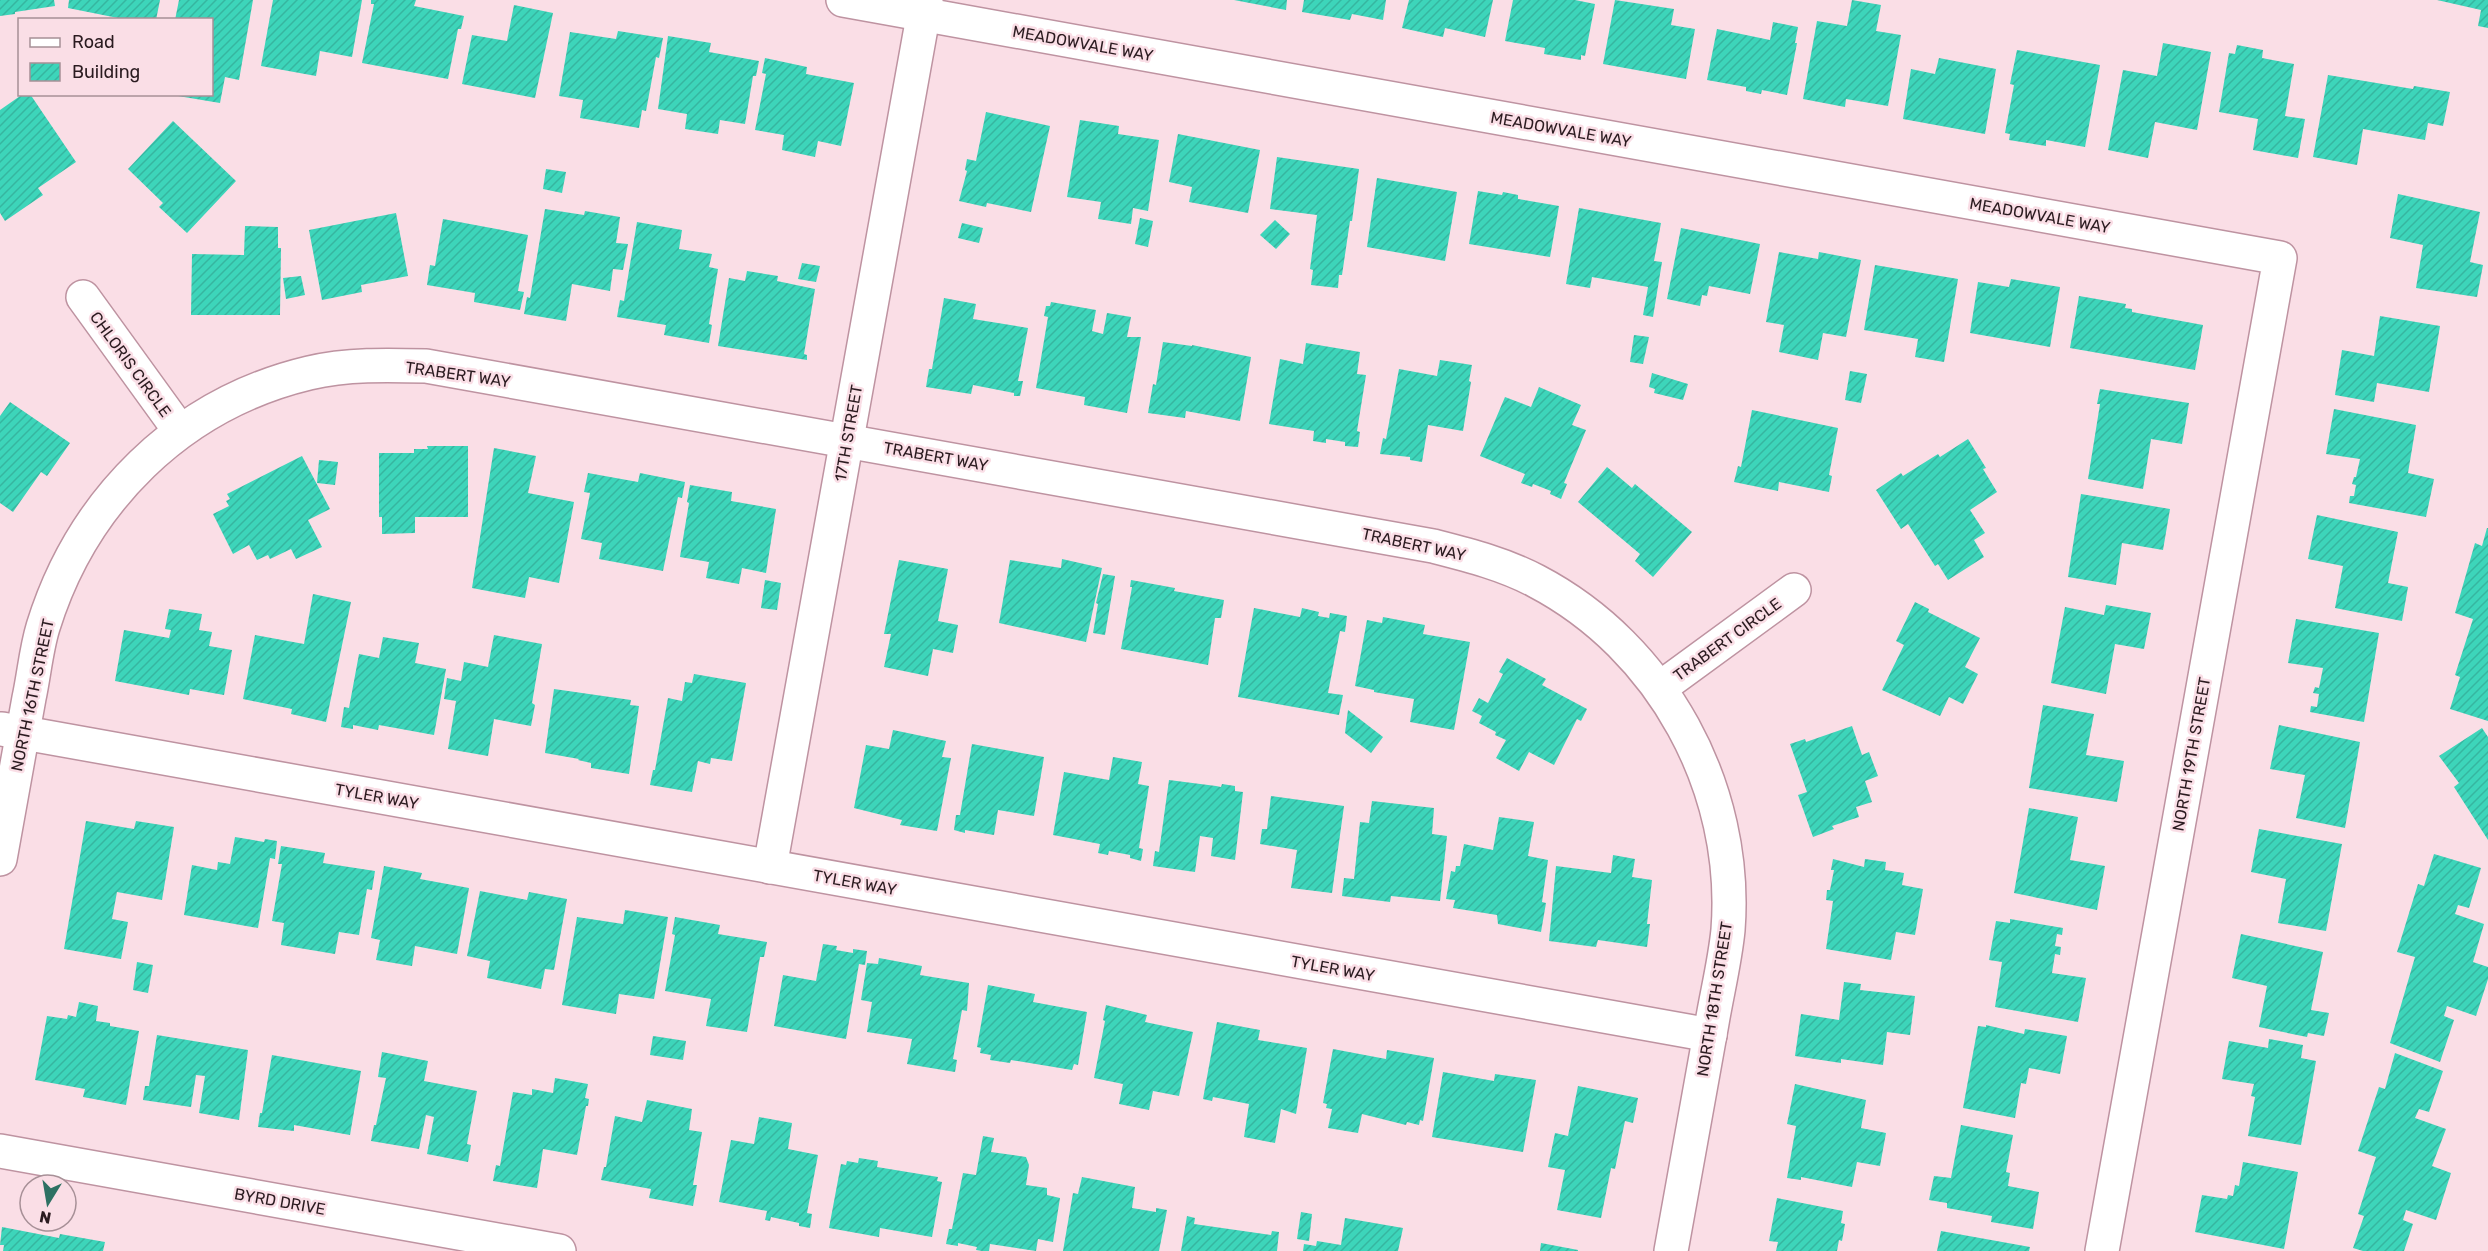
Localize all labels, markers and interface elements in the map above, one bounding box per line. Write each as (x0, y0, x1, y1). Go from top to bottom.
legend (18, 18, 213, 96)
street label: MEADOWVALE WAY (1011, 22, 1155, 65)
text: Road (72, 31, 115, 53)
text: Building (72, 61, 140, 83)
street label: MEADOWVALE WAY (1489, 108, 1633, 151)
street label: MEADOWVALE WAY (1968, 194, 2112, 237)
street label: CHLORIS CIRCLE (86, 308, 175, 421)
street label: TRABERT WAY (404, 358, 512, 391)
street label: 17TH STREET (831, 383, 866, 483)
street label: TRABERT WAY (882, 438, 990, 475)
street label: TRABERT WAY (1360, 524, 1468, 565)
street label: TRABERT CIRCLE (1670, 594, 1785, 685)
street label: NORTH 16TH STREET (7, 617, 58, 773)
street label: NORTH 19TH STREET (2169, 676, 2214, 833)
street label: TYLER WAY (334, 780, 420, 813)
street label: TYLER WAY (812, 866, 898, 899)
street label: NORTH 18TH STREET (1693, 920, 1736, 1078)
street label: TYLER WAY (1290, 952, 1376, 985)
north arrow (18, 1173, 78, 1233)
street label: BYRD DRIVE (233, 1184, 327, 1219)
text: N (38, 1207, 53, 1228)

